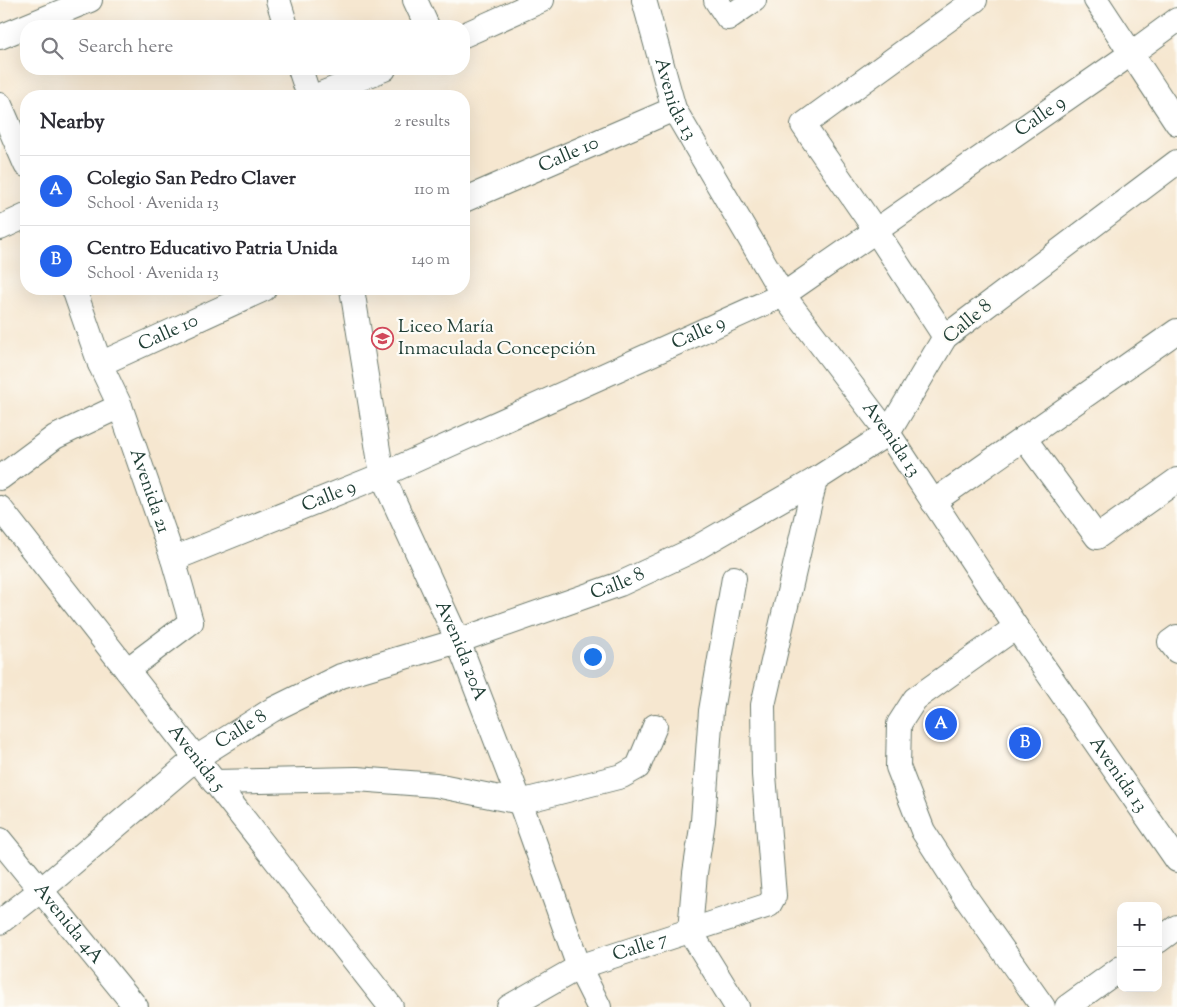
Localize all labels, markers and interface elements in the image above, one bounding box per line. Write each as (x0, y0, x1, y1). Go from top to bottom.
search box (20, 20, 470, 75)
icon: search (38, 34, 66, 62)
text: Search here (78, 34, 173, 61)
street label: Avenida 13 (647, 55, 703, 146)
street label: Calle 9 (1010, 89, 1071, 144)
text: Nearby (40, 108, 105, 138)
text: 2 results (394, 111, 450, 134)
street label: Calle 10 (534, 130, 603, 180)
text: Colegio San Pedro Claver (87, 166, 296, 193)
text: A (50, 179, 63, 202)
text: 110 m (414, 179, 450, 202)
text: School · Avenida 13 (87, 193, 219, 216)
text: Centro Educativo Patria Unida (87, 236, 338, 263)
text: B (51, 249, 61, 272)
text: 140 m (412, 249, 450, 272)
text: School · Avenida 13 (87, 263, 219, 286)
street label: Calle 8 (938, 293, 998, 351)
street label: Calle 10 (134, 307, 203, 358)
street label: Calle 9 (667, 309, 730, 357)
place label: Liceo María Inmaculada Concepción (398, 314, 596, 363)
school or university icon: Liceo María Inmaculada Concepción (370, 326, 394, 350)
street label: Avenida 13 (855, 396, 927, 483)
street label: Avenida 21 (122, 445, 177, 538)
street label: Calle 9 (298, 473, 360, 519)
street label: Calle 8 (587, 561, 649, 607)
street label: Avenida 20A (428, 596, 493, 705)
your location (580, 644, 606, 670)
street label: Calle 8 (210, 703, 272, 756)
pin: A (925, 705, 957, 743)
street label: Avenida 5 (161, 719, 232, 798)
pin: B (1009, 724, 1041, 762)
street label: Avenida 13 (1082, 731, 1154, 818)
street label: Avenida 4A (27, 877, 110, 971)
map controls (1117, 902, 1162, 992)
button: + (1117, 902, 1162, 947)
street label: Calle 7 (609, 925, 672, 969)
button: − (1117, 947, 1162, 992)

